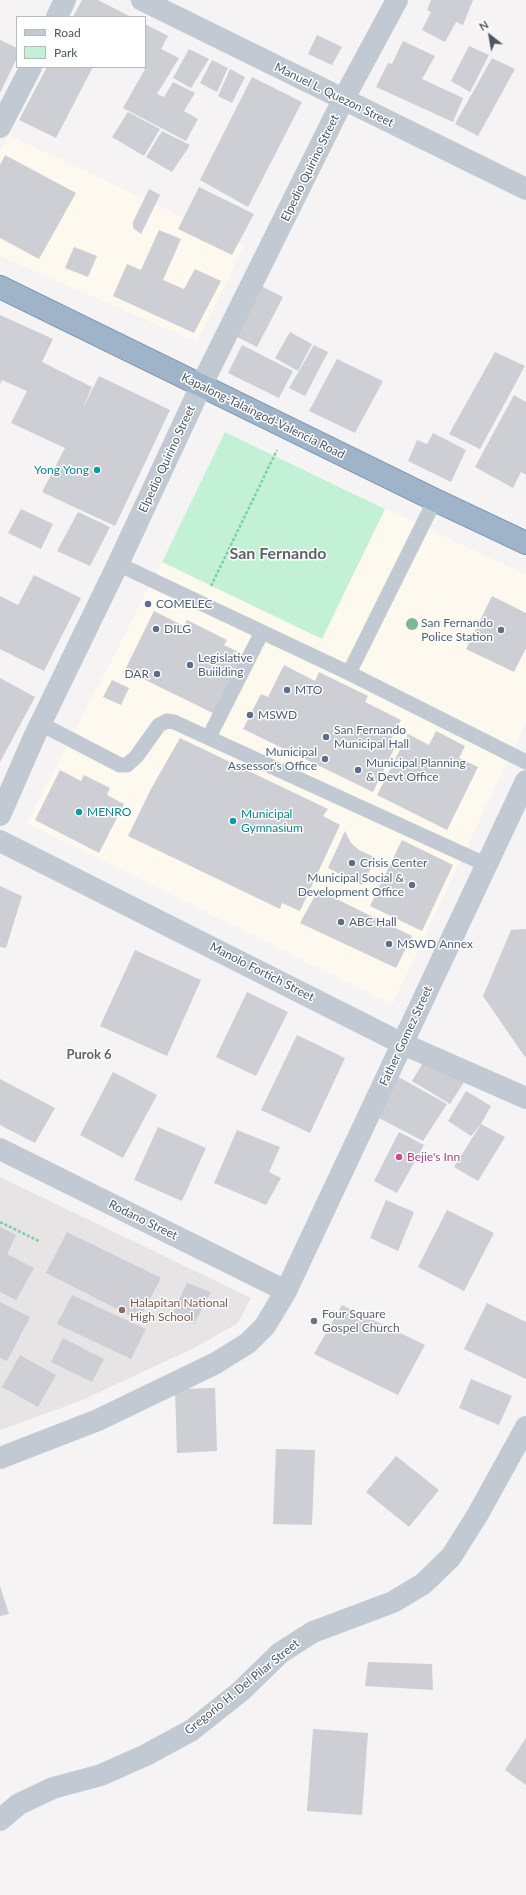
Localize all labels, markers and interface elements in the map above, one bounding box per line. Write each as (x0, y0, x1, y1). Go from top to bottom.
legend (16, 16, 146, 68)
north arrow (470, 16, 510, 56)
text: N (477, 18, 491, 33)
text: Road (54, 25, 81, 40)
text: Park (54, 45, 77, 60)
street label: Manuel L. Quezon Street (272, 60, 396, 130)
street label: Elpedio Quirino Street (278, 112, 342, 224)
street label: Kapalong-Talaingod-Valencia Road (179, 370, 347, 462)
street label: Elpedio Quirino Street (136, 403, 198, 515)
place label: Yong Yong (34, 463, 89, 477)
marker: Yong Yong (92, 465, 102, 475)
district label: San Fernando (230, 544, 326, 564)
place label: COMELEC (156, 597, 212, 611)
marker: COMELEC (143, 599, 153, 609)
place label: San Fernando Police Station (421, 616, 493, 644)
place label: DILG (164, 622, 191, 636)
marker: DILG (151, 624, 161, 634)
marker: San Fernando Police Station (496, 625, 506, 635)
place label: Legislative Buiilding (198, 651, 253, 679)
marker: Legislative Buiilding (185, 660, 195, 670)
place label: DAR (124, 667, 149, 681)
marker: DAR (152, 669, 162, 679)
place label: MTO (295, 683, 322, 697)
marker: MTO (282, 685, 292, 695)
place label: MSWD (258, 708, 297, 722)
marker: MSWD (245, 710, 255, 720)
place label: San Fernando Municipal Hall (334, 723, 409, 751)
marker: San Fernando Municipal Hall (321, 732, 331, 742)
place label: Municipal Assessor's Office (228, 745, 317, 773)
marker: Municipal Assessor's Office (320, 754, 330, 764)
place label: Municipal Planning & Devt Office (366, 756, 466, 784)
marker: Municipal Planning & Devt Office (353, 765, 363, 775)
place label: MENRO (87, 805, 131, 819)
marker: MENRO (74, 807, 84, 817)
place label: Municipal Gymnasium (241, 807, 303, 835)
marker: Municipal Gymnasium (228, 816, 238, 826)
place label: Crisis Center (360, 856, 427, 870)
marker: Crisis Center (347, 858, 357, 868)
place label: Municipal Social & Development Office (298, 871, 404, 899)
marker: Municipal Social & Development Office (407, 880, 417, 890)
place label: ABC Hall (349, 915, 397, 929)
marker: ABC Hall (336, 917, 346, 927)
place label: MSWD Annex (397, 937, 473, 951)
street label: Manolo Fortich Street (207, 939, 317, 1005)
marker: MSWD Annex (384, 939, 394, 949)
street label: Father Gomez Street (377, 984, 435, 1088)
district label: Purok 6 (66, 1047, 112, 1063)
place label: Bejie's Inn (407, 1150, 460, 1164)
marker: Bejie's Inn (394, 1152, 404, 1162)
street label: Rodano Street (106, 1197, 180, 1243)
place label: Halapitan National High School (130, 1296, 228, 1324)
marker: Halapitan National High School (117, 1305, 127, 1315)
place label: Four Square Gospel Church (322, 1307, 400, 1335)
marker: Four Square Gospel Church (309, 1316, 319, 1326)
street label: Gregorio H. Del Pilar Street (182, 1636, 302, 1738)

